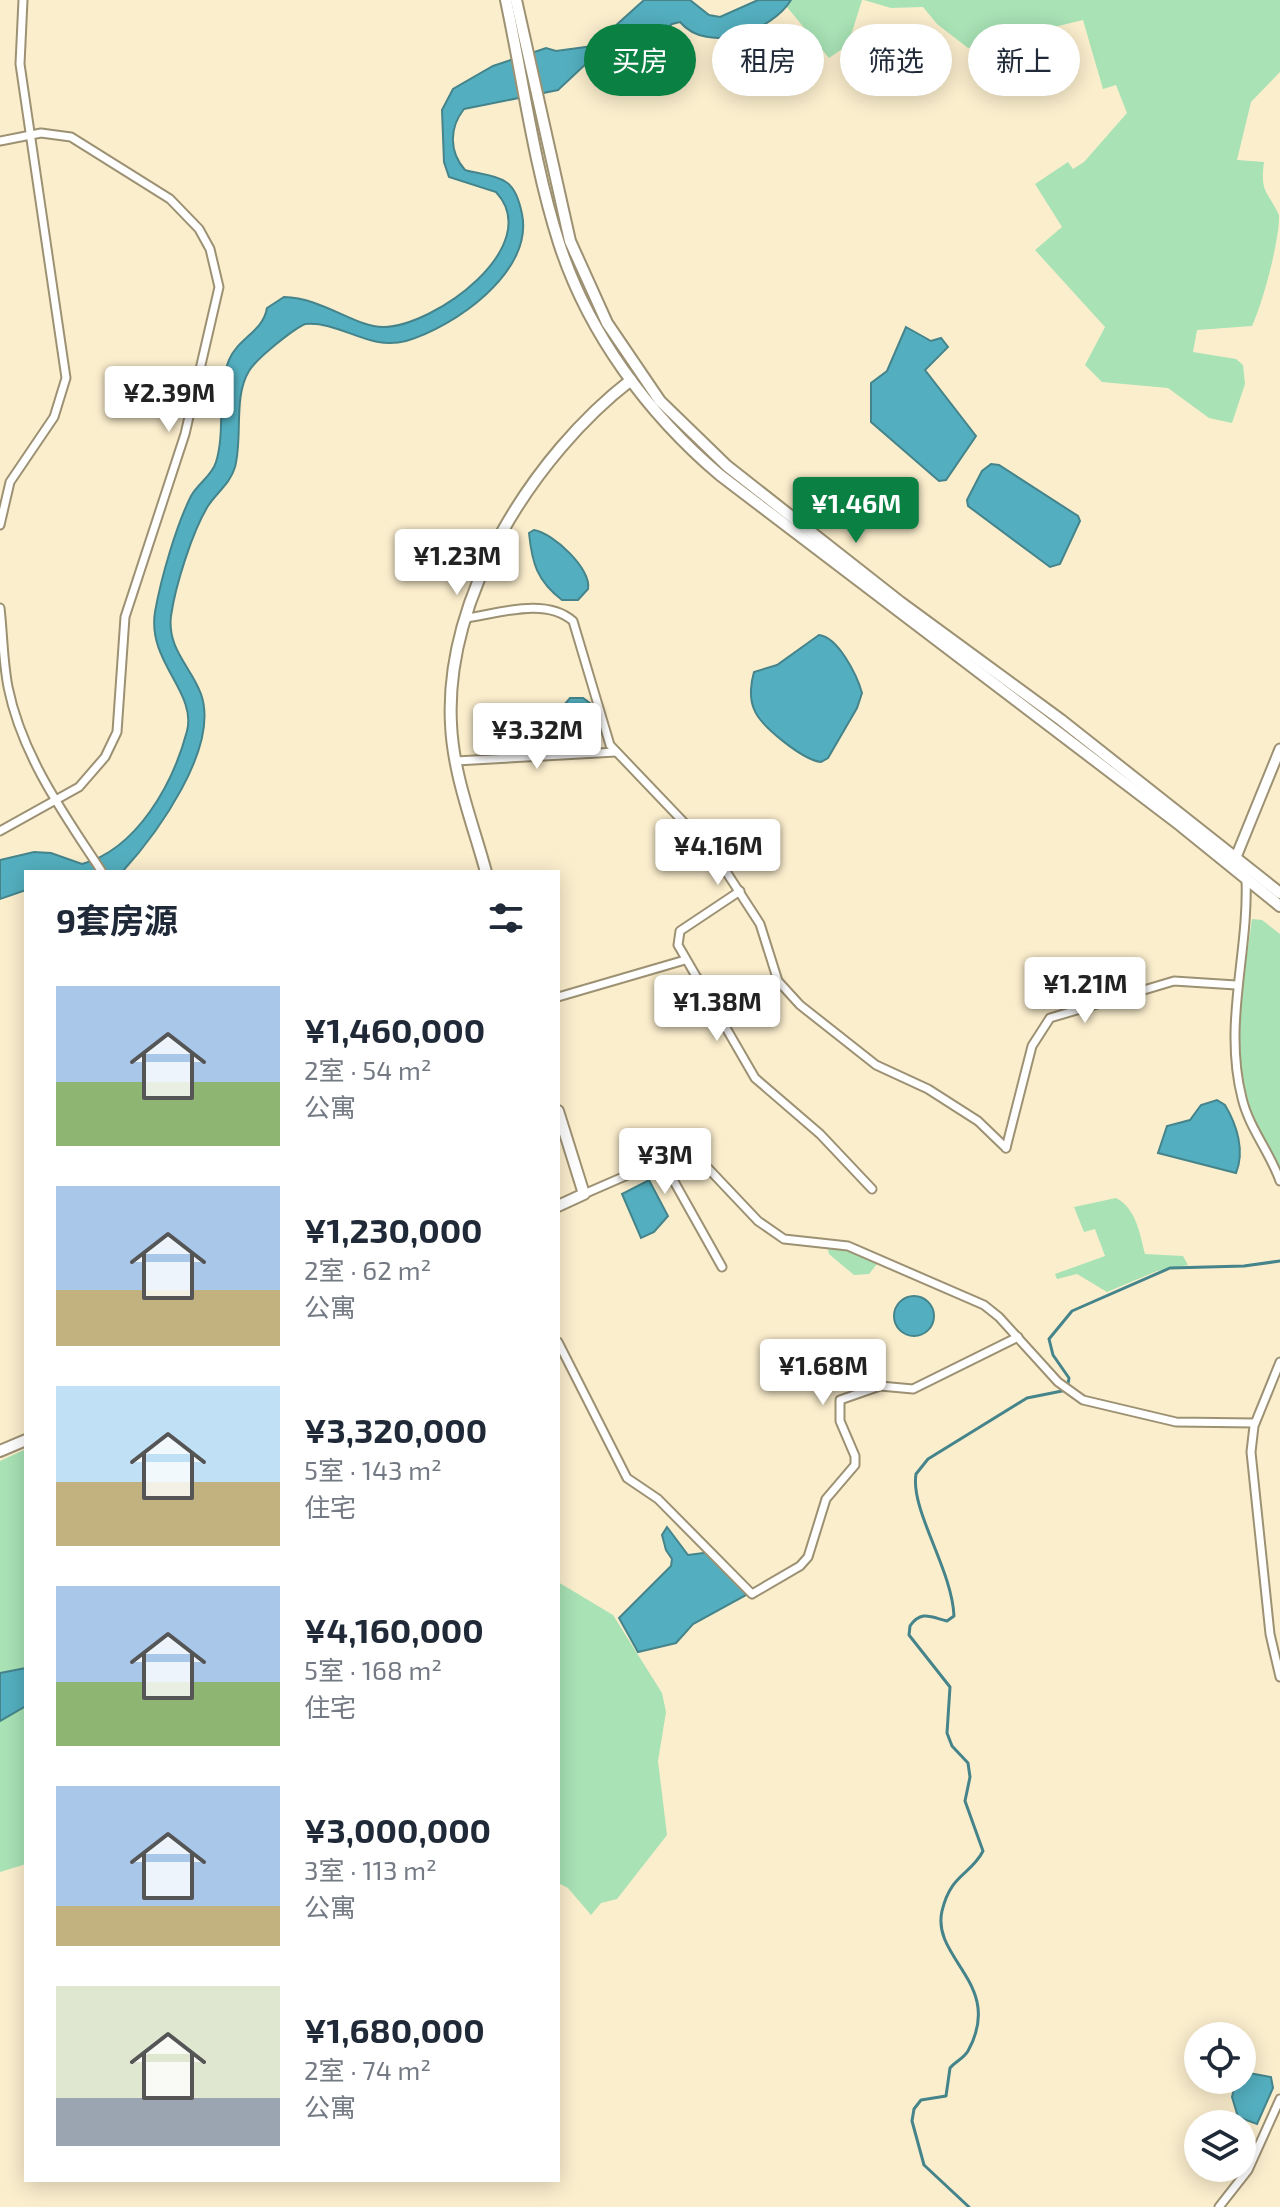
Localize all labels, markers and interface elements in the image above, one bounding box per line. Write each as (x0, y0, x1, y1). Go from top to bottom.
chip: 买房 (584, 24, 696, 96)
chip: 租房 (712, 24, 824, 96)
chip: 筛选 (840, 24, 952, 96)
chip: 新上 (968, 24, 1080, 96)
pin: ¥2.39M (104, 366, 234, 434)
text: ¥2.39M (123, 376, 215, 407)
pin: ¥1.46M (791, 477, 921, 545)
text: ¥1.46M (811, 487, 901, 518)
pin: ¥1.23M (392, 529, 522, 597)
text: ¥1.23M (413, 539, 501, 570)
pin: ¥3.32M (472, 703, 602, 771)
text: ¥3.32M (491, 713, 583, 744)
pin: ¥4.16M (653, 819, 783, 887)
text: ¥4.16M (673, 829, 763, 860)
icon: filters (484, 896, 528, 940)
text: 9套房源 (56, 899, 178, 940)
pin: ¥1.21M (1020, 957, 1150, 1025)
text: ¥1.21M (1043, 967, 1127, 998)
pin: ¥1.38M (652, 975, 782, 1043)
text: ¥1.38M (672, 985, 762, 1016)
text: ¥1,460,000 (304, 1009, 485, 1050)
icon: home (120, 1018, 216, 1114)
text: 2室 · 54 m² (304, 1054, 432, 1085)
text: 公寓 (304, 1091, 356, 1122)
pin: ¥3M (626, 1128, 704, 1196)
text: ¥3M (637, 1138, 693, 1169)
text: ¥1,230,000 (304, 1209, 483, 1250)
icon: home (120, 1218, 216, 1314)
text: 2室 · 62 m² (304, 1254, 431, 1285)
text: 公寓 (304, 1291, 356, 1322)
pin: ¥1.68M (758, 1339, 888, 1407)
text: ¥1.68M (778, 1349, 868, 1380)
text: ¥3,320,000 (304, 1409, 487, 1450)
icon: home (120, 1418, 216, 1514)
text: 5室 · 143 m² (304, 1454, 442, 1485)
text: 住宅 (304, 1491, 356, 1522)
text: ¥4,160,000 (304, 1609, 484, 1650)
icon: home (120, 1618, 216, 1714)
text: 5室 · 168 m² (304, 1654, 442, 1685)
text: 住宅 (304, 1691, 356, 1722)
text: ¥3,000,000 (304, 1809, 491, 1850)
icon: home (120, 1818, 216, 1914)
text: 3室 · 113 m² (304, 1854, 437, 1885)
text: 公寓 (304, 1891, 356, 1922)
text: ¥1,680,000 (304, 2009, 485, 2050)
icon: home (120, 2018, 216, 2114)
map controls (1184, 2022, 1256, 2182)
button: locate (1184, 2022, 1256, 2094)
text: 2室 · 74 m² (304, 2054, 431, 2085)
text: 公寓 (304, 2091, 356, 2122)
button: layers (1184, 2110, 1256, 2182)

